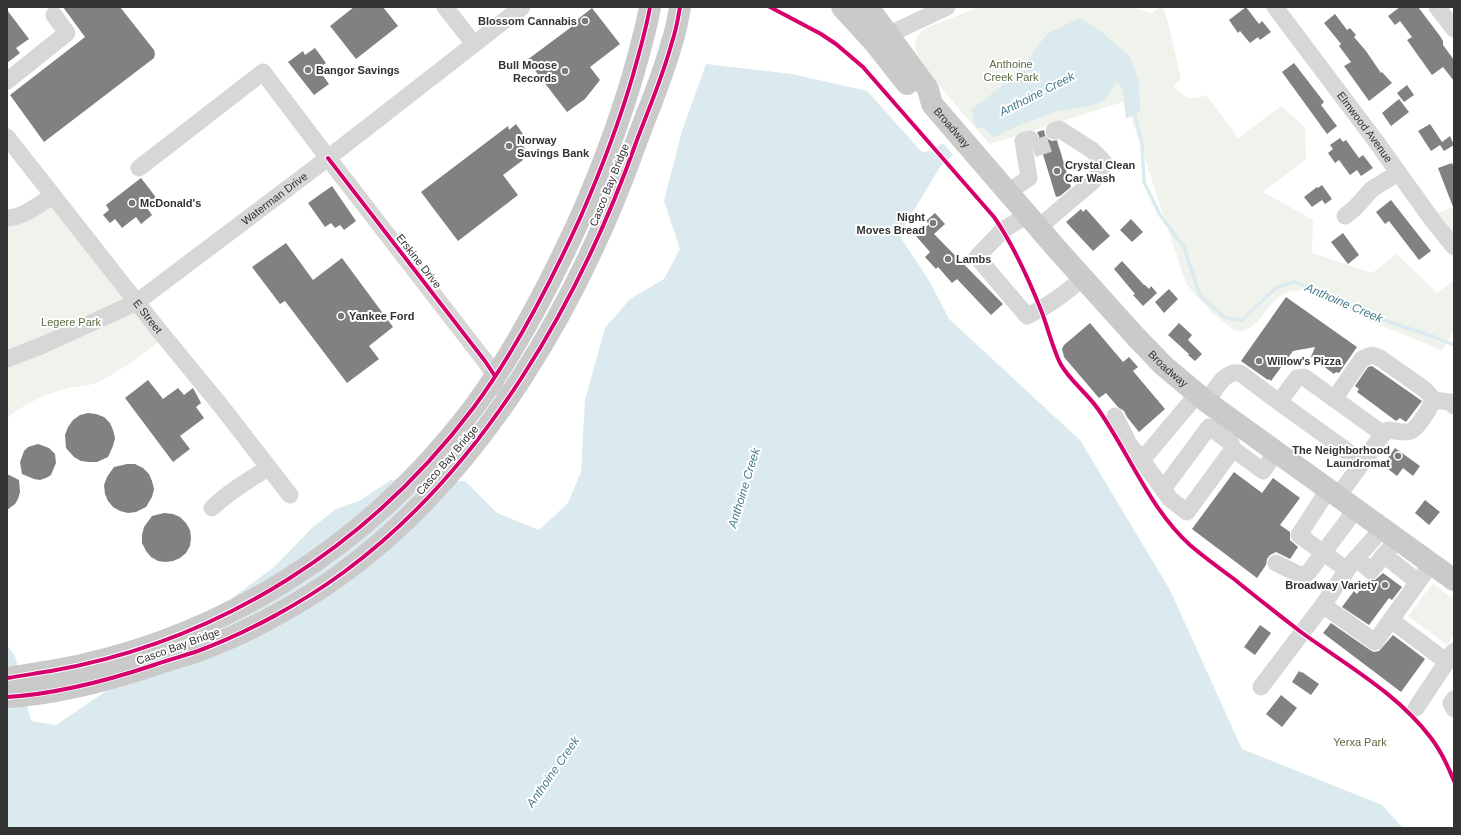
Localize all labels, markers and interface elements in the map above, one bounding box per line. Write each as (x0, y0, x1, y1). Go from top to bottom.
place label: Blossom Cannabis (478, 15, 577, 27)
marker: Blossom Cannabis (580, 16, 590, 26)
park label: Anthoine Creek Park (983, 58, 1039, 83)
place label: Bull Moose Records (498, 59, 557, 84)
place label: Bangor Savings (316, 64, 400, 76)
marker: Bangor Savings (303, 65, 313, 75)
marker: Bull Moose Records (560, 66, 570, 76)
water label: Anthoine Creek (996, 69, 1078, 119)
street label: Elmwood Avenue (1335, 89, 1395, 165)
street label: Broadway (932, 105, 973, 150)
place label: Norway Savings Bank (517, 134, 590, 159)
marker: Norway Savings Bank (504, 141, 514, 151)
street label: Casco Bay Bridge (587, 142, 631, 228)
place label: Crystal Clean Car Wash (1065, 159, 1136, 184)
marker: Crystal Clean Car Wash (1052, 166, 1062, 176)
street label: Waterman Drive (239, 170, 310, 227)
place label: McDonald's (140, 197, 201, 209)
marker: McDonald's (127, 198, 137, 208)
place label: Night Moves Bread (857, 211, 925, 236)
marker: Night Moves Bread (928, 218, 938, 228)
street label: Erskine Drive (394, 232, 444, 290)
place label: Lambs (956, 253, 991, 265)
marker: Lambs (943, 254, 953, 264)
water label: Anthoine Creek (1302, 280, 1386, 326)
street label: E Street (131, 297, 165, 336)
place label: Yankee Ford (349, 310, 414, 322)
marker: Yankee Ford (336, 311, 346, 321)
park label: Legere Park (41, 316, 101, 328)
street label: Broadway (1146, 348, 1191, 390)
place label: Willow's Pizza (1267, 355, 1342, 367)
marker: Willow's Pizza (1254, 356, 1264, 366)
street label: Casco Bay Bridge (414, 423, 480, 497)
place label: The Neighborhood Laundromat (1292, 444, 1390, 469)
water label: Anthoine Creek (725, 445, 763, 531)
marker: The Neighborhood Laundromat (1393, 451, 1403, 461)
place label: Broadway Variety (1285, 579, 1378, 591)
marker: Broadway Variety (1380, 580, 1390, 590)
street label: Casco Bay Bridge (135, 625, 221, 667)
water label: Anthoine Creek (523, 733, 583, 811)
park label: Yerxa Park (1333, 736, 1387, 748)

